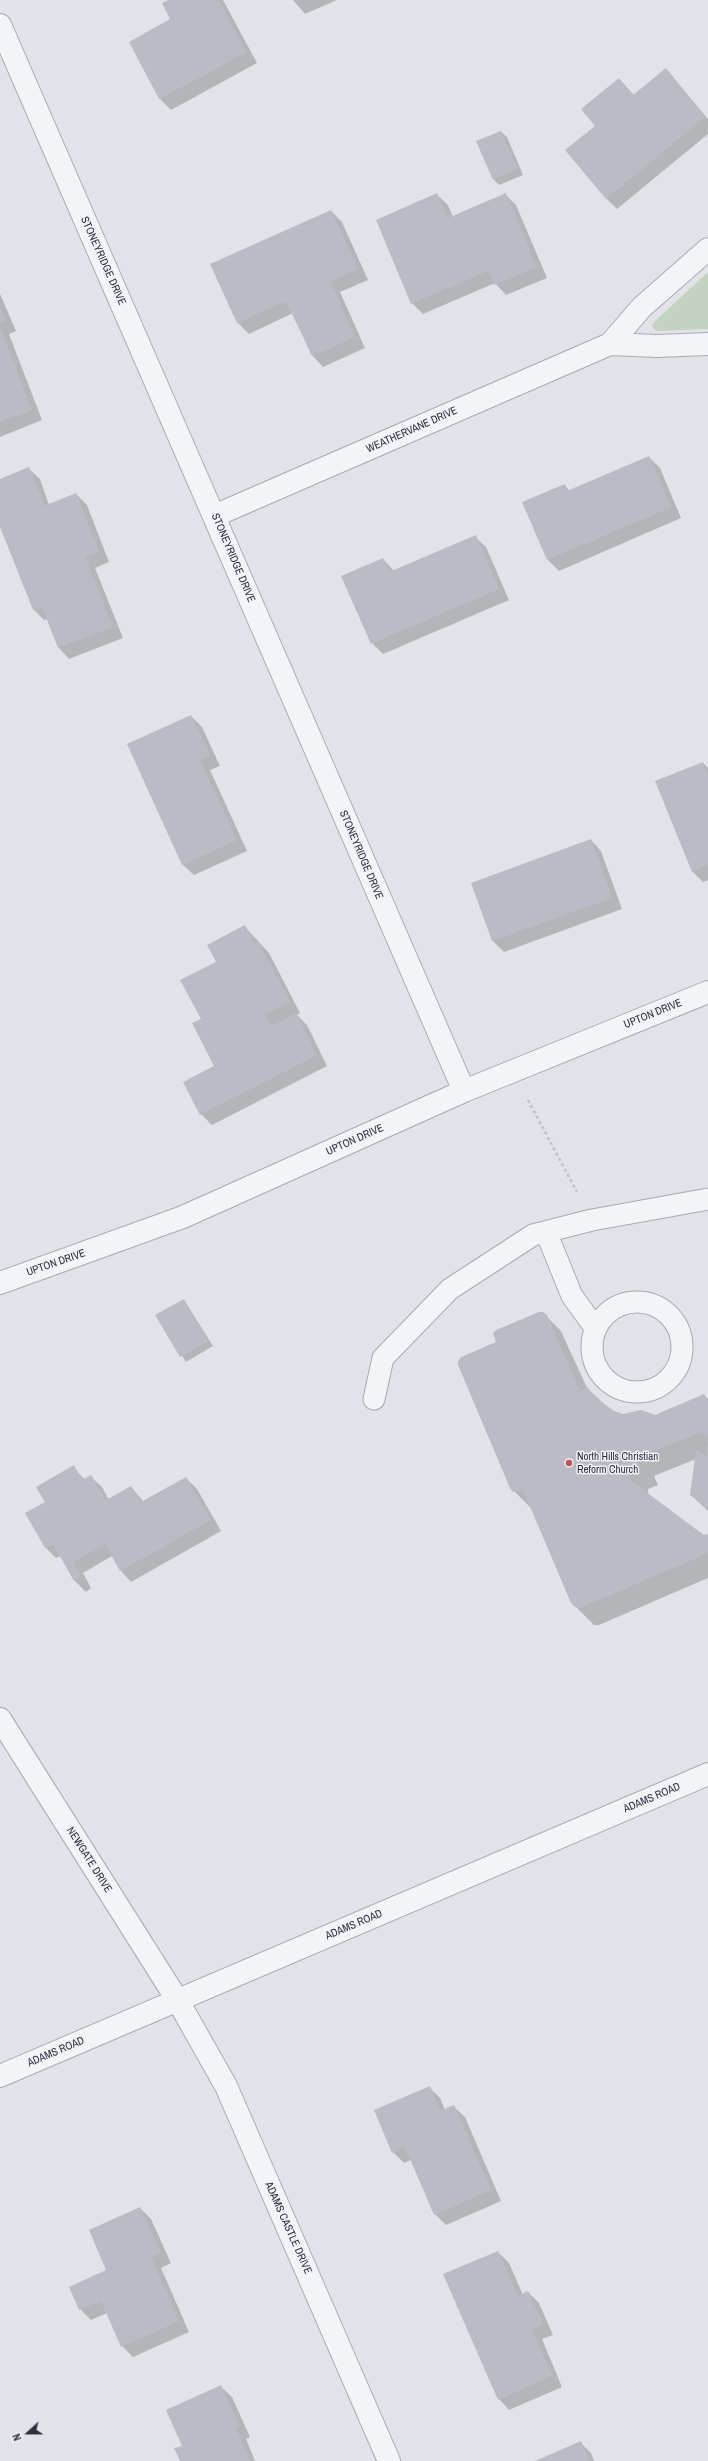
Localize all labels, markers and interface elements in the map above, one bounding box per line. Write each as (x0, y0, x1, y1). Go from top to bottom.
street label: STONEYRIDGE DRIVE (78, 215, 128, 307)
street label: WEATHERVANE DRIVE (364, 404, 460, 456)
street label: STONEYRIDGE DRIVE (208, 511, 258, 605)
street label: STONEYRIDGE DRIVE (336, 808, 386, 902)
street label: UPTON DRIVE (622, 996, 684, 1032)
street label: UPTON DRIVE (324, 1121, 386, 1159)
street label: UPTON DRIVE (25, 1247, 87, 1279)
place label: North Hills Christian Reform Church (577, 1450, 658, 1476)
marker: North Hills Christian Reform Church (564, 1458, 574, 1468)
street label: ADAMS ROAD (622, 1780, 682, 1816)
street label: NEWGATE DRIVE (64, 1825, 114, 1895)
street label: ADAMS ROAD (324, 1907, 384, 1943)
street label: ADAMS ROAD (26, 2034, 86, 2070)
street label: ADAMS CASTLE DRIVE (262, 2180, 314, 2276)
north arrow (8, 2413, 48, 2453)
text: N (9, 2432, 25, 2443)

